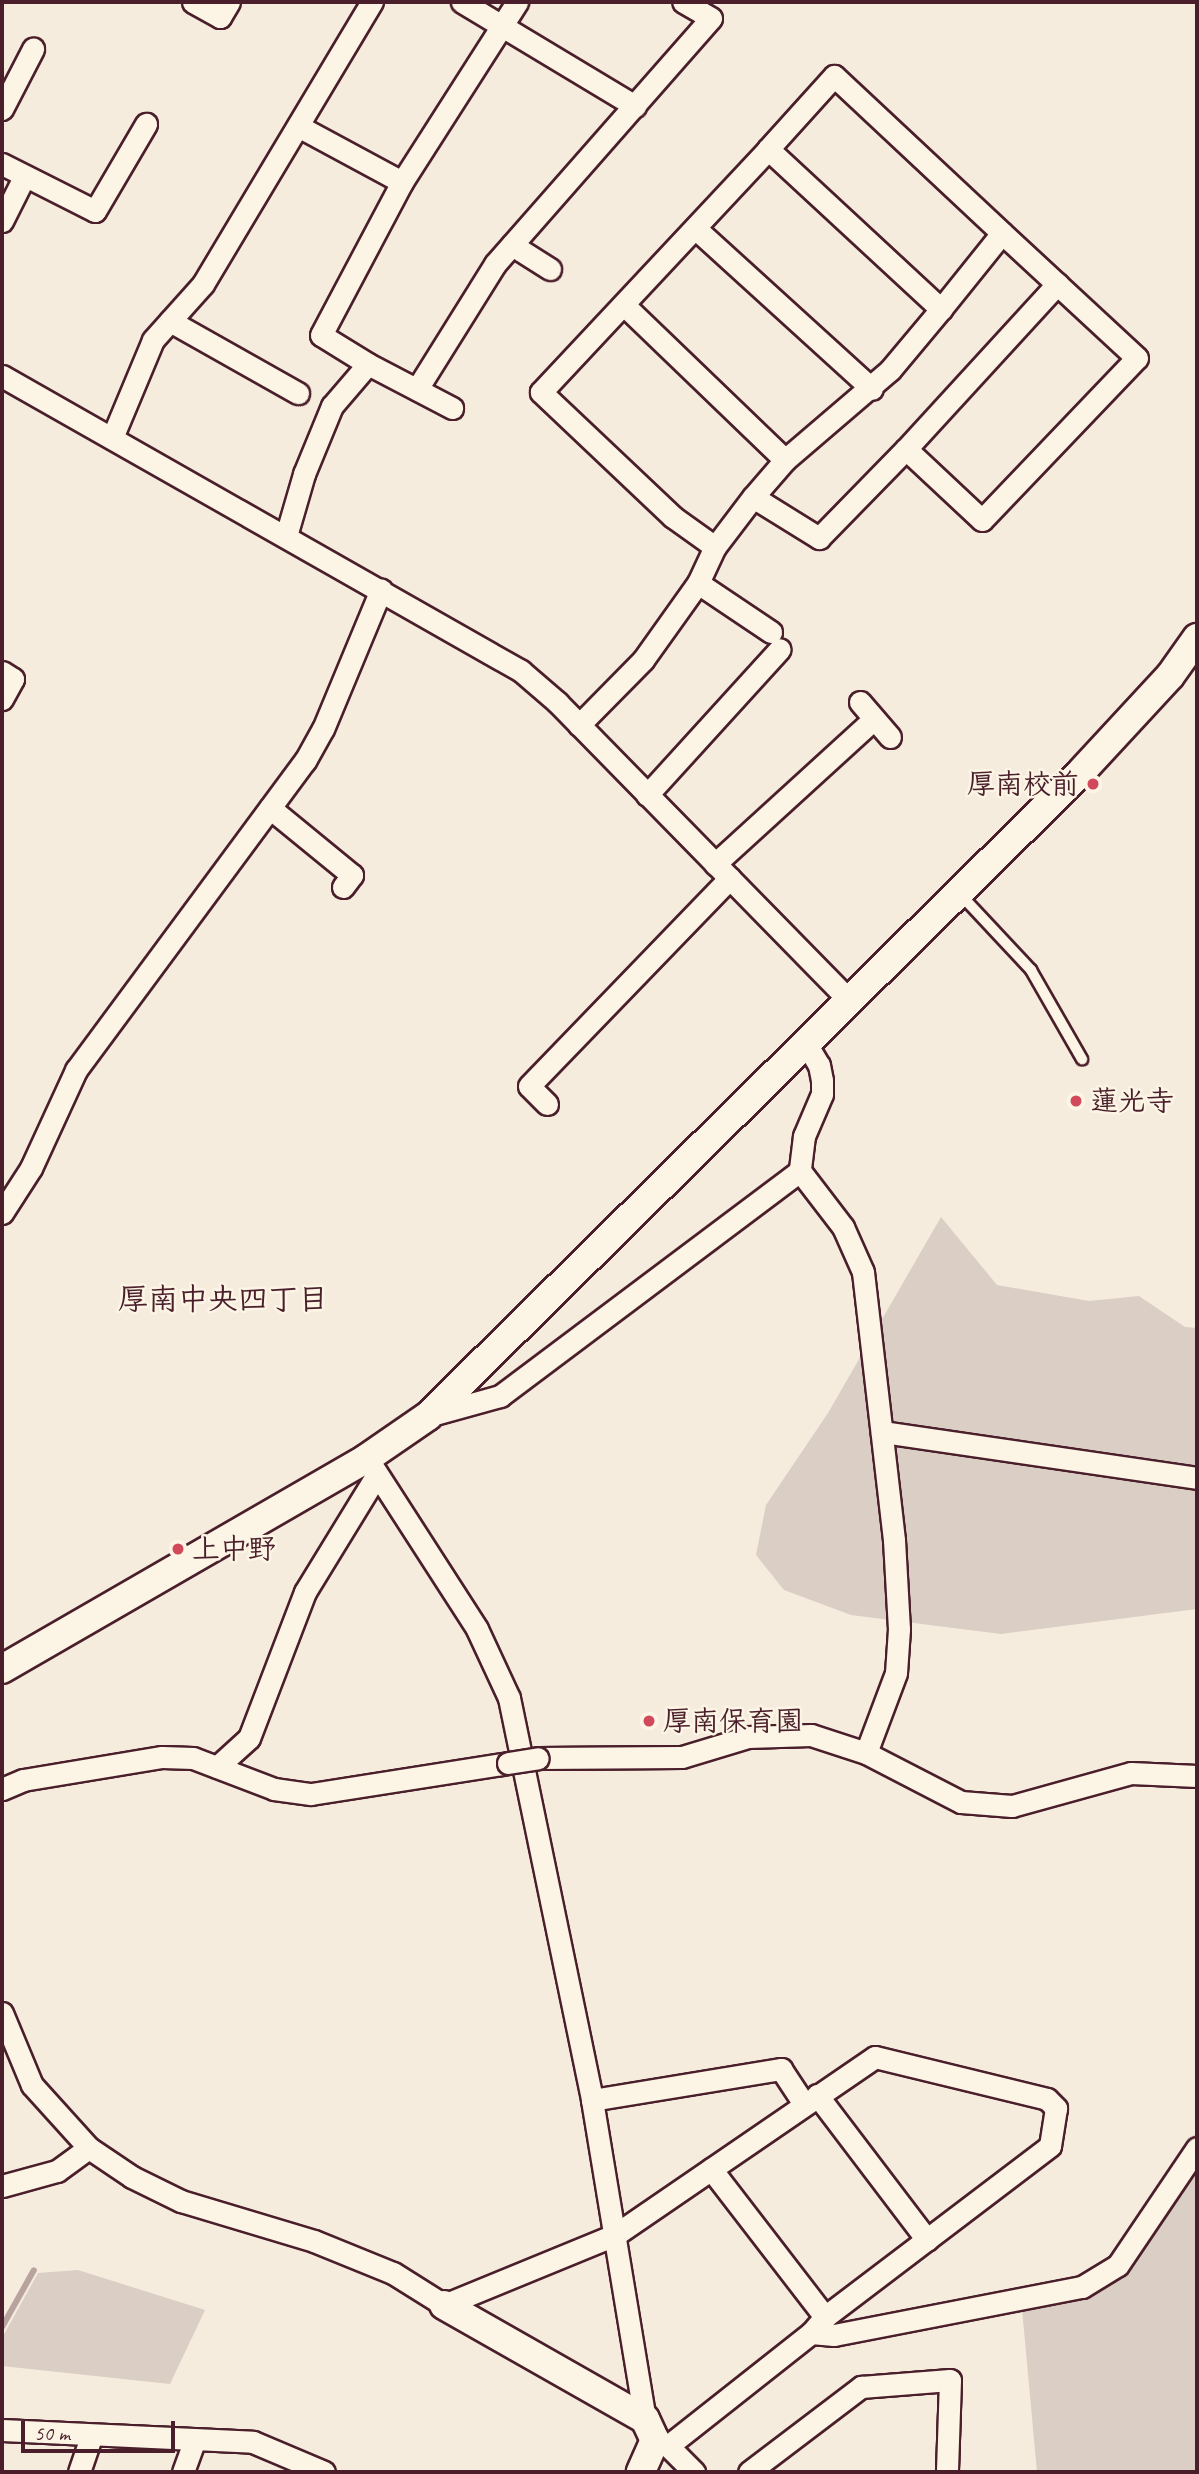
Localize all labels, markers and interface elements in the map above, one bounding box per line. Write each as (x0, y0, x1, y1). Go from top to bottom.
place label: 厚南校前 (967, 767, 1079, 801)
marker: 厚南校前 (1085, 776, 1101, 792)
place label: 蓮光寺 (1090, 1084, 1174, 1118)
marker: 蓮光寺 (1068, 1093, 1084, 1109)
district label: 厚南中央四丁目 (118, 1281, 328, 1317)
place label: 上中野 (192, 1532, 276, 1566)
marker: 上中野 (170, 1541, 186, 1557)
place label: 厚南保育園 (663, 1704, 803, 1738)
marker: 厚南保育園 (641, 1713, 657, 1729)
scale bar (24, 2408, 178, 2452)
text: 50 m (34, 2420, 70, 2446)

